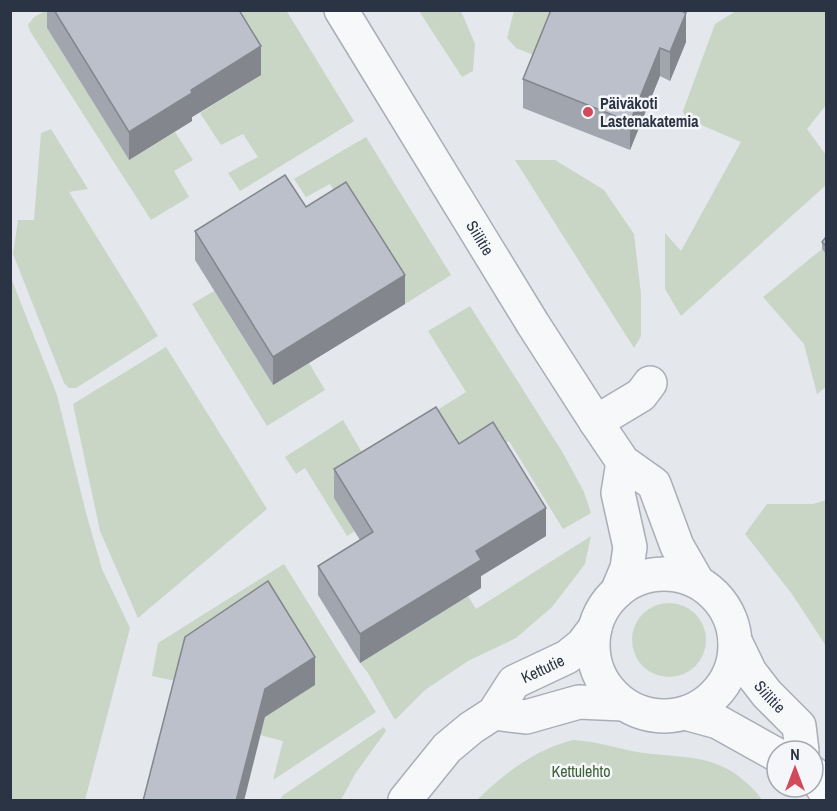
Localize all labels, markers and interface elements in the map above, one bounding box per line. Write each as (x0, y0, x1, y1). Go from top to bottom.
place label: Päiväkoti Lastenakatemia (600, 92, 699, 132)
marker: Päiväkoti Lastenakatemia (581, 105, 595, 119)
street label: Siilitie (461, 216, 499, 259)
street label: Kettutie (517, 649, 568, 688)
street label: Siilitie (749, 676, 791, 718)
north arrow (765, 739, 825, 799)
text: N (790, 743, 800, 765)
park label: Kettulehto (551, 760, 611, 782)

